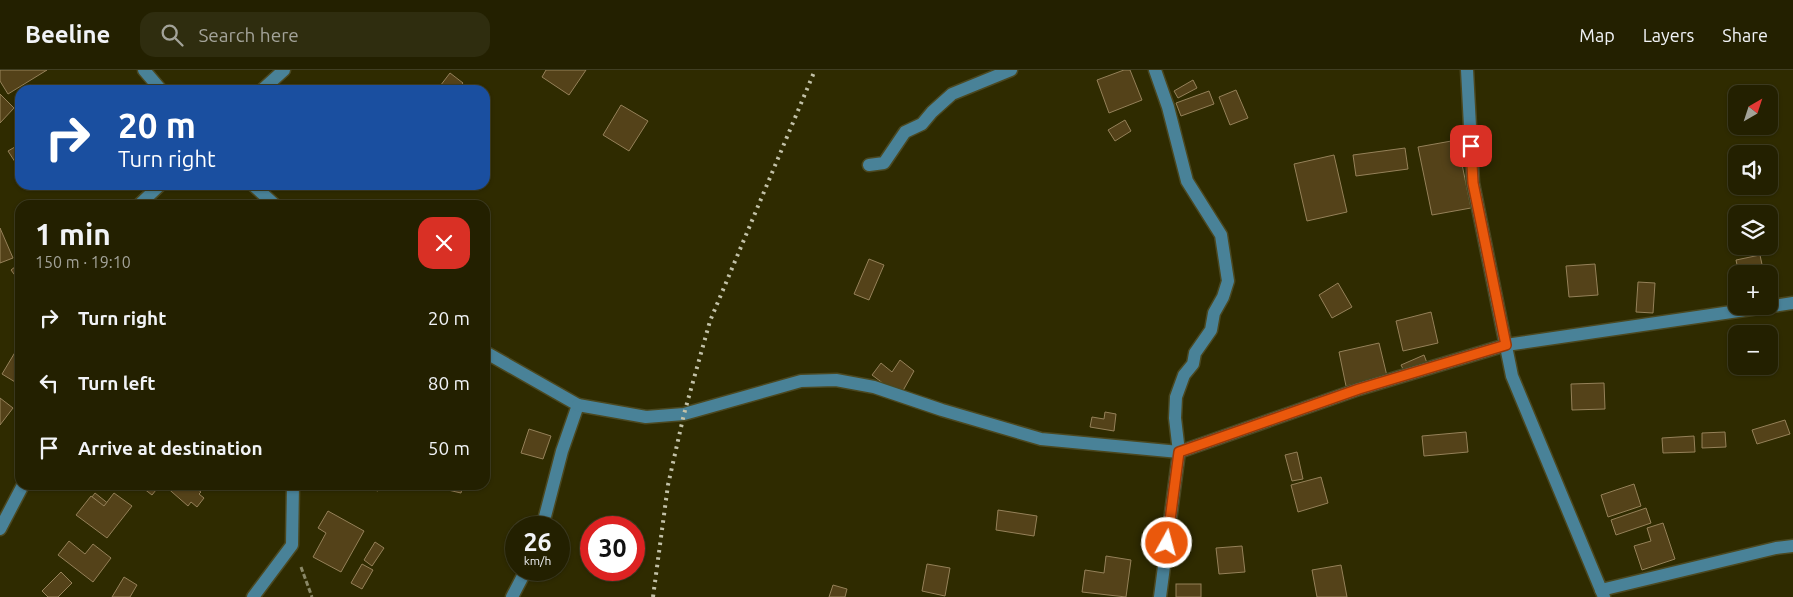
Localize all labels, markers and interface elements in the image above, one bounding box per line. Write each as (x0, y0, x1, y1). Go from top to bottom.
search box (140, 12, 490, 57)
text: Beeline (25, 21, 110, 48)
icon: search (158, 21, 186, 49)
text: Search here (198, 24, 299, 46)
text: Map (1579, 25, 1615, 45)
text: Layers (1643, 25, 1694, 45)
text: Share (1722, 25, 1768, 45)
north arrow (1728, 85, 1778, 135)
map controls (1728, 85, 1778, 375)
icon: right (35, 105, 100, 170)
text: 20 m (118, 105, 196, 145)
pin (1450, 125, 1492, 167)
icon: arrive (1457, 132, 1485, 160)
button: sound (1728, 145, 1778, 195)
text: Turn right (118, 146, 216, 171)
button: layers (1728, 205, 1778, 255)
text: 1 min (35, 217, 111, 251)
button: close (418, 217, 470, 269)
text: 150 m · 19:10 (35, 253, 131, 271)
button: + (1728, 265, 1778, 315)
icon: right (35, 304, 63, 332)
text: Turn right (78, 307, 166, 329)
text: 20 m (428, 307, 470, 329)
button: − (1728, 325, 1778, 375)
icon: left (35, 369, 63, 397)
text: Turn left (78, 372, 156, 394)
text: 80 m (428, 372, 470, 394)
icon: arrive (35, 434, 63, 462)
text: Arrive at destination (78, 437, 263, 459)
text: 50 m (428, 437, 470, 459)
speed limit sign: 30 (580, 516, 645, 581)
position arrow (1140, 516, 1192, 568)
text: 26 (523, 528, 552, 556)
text: km/h (524, 554, 551, 567)

